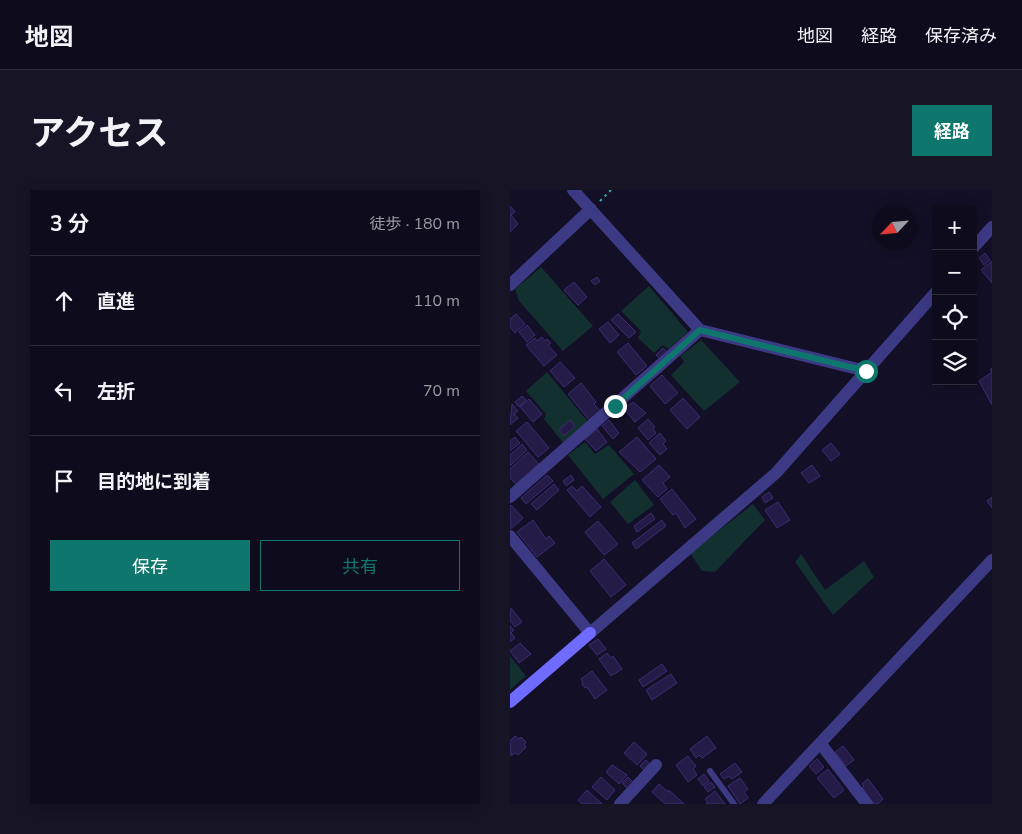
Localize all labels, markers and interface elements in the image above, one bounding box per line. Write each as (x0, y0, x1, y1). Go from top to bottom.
text: 地図 (25, 21, 73, 53)
text: 地図 (797, 24, 833, 48)
text: 経路 (861, 24, 897, 48)
text: 保存済み (925, 24, 997, 48)
button: 経路 (912, 105, 992, 156)
text: アクセス (30, 110, 168, 157)
north arrow (872, 205, 917, 250)
map controls (932, 205, 977, 385)
button: + (932, 205, 977, 250)
text: 3 分 (50, 210, 89, 238)
text: 徒歩 · 180 m (370, 213, 460, 235)
button: − (932, 250, 977, 295)
icon: ahead (50, 287, 78, 315)
text: 直進 (97, 289, 135, 315)
text: 110 m (413, 290, 460, 312)
button: locate (932, 295, 977, 340)
button: layers (932, 340, 977, 385)
route start (855, 360, 878, 383)
icon: left (50, 377, 78, 405)
text: 左折 (97, 379, 135, 405)
text: 70 m (423, 380, 460, 402)
route end (604, 395, 627, 418)
icon: arrive (50, 467, 78, 495)
text: 目的地に到着 (97, 469, 211, 495)
button: 保存 (50, 540, 250, 591)
button: 共有 (260, 540, 460, 591)

